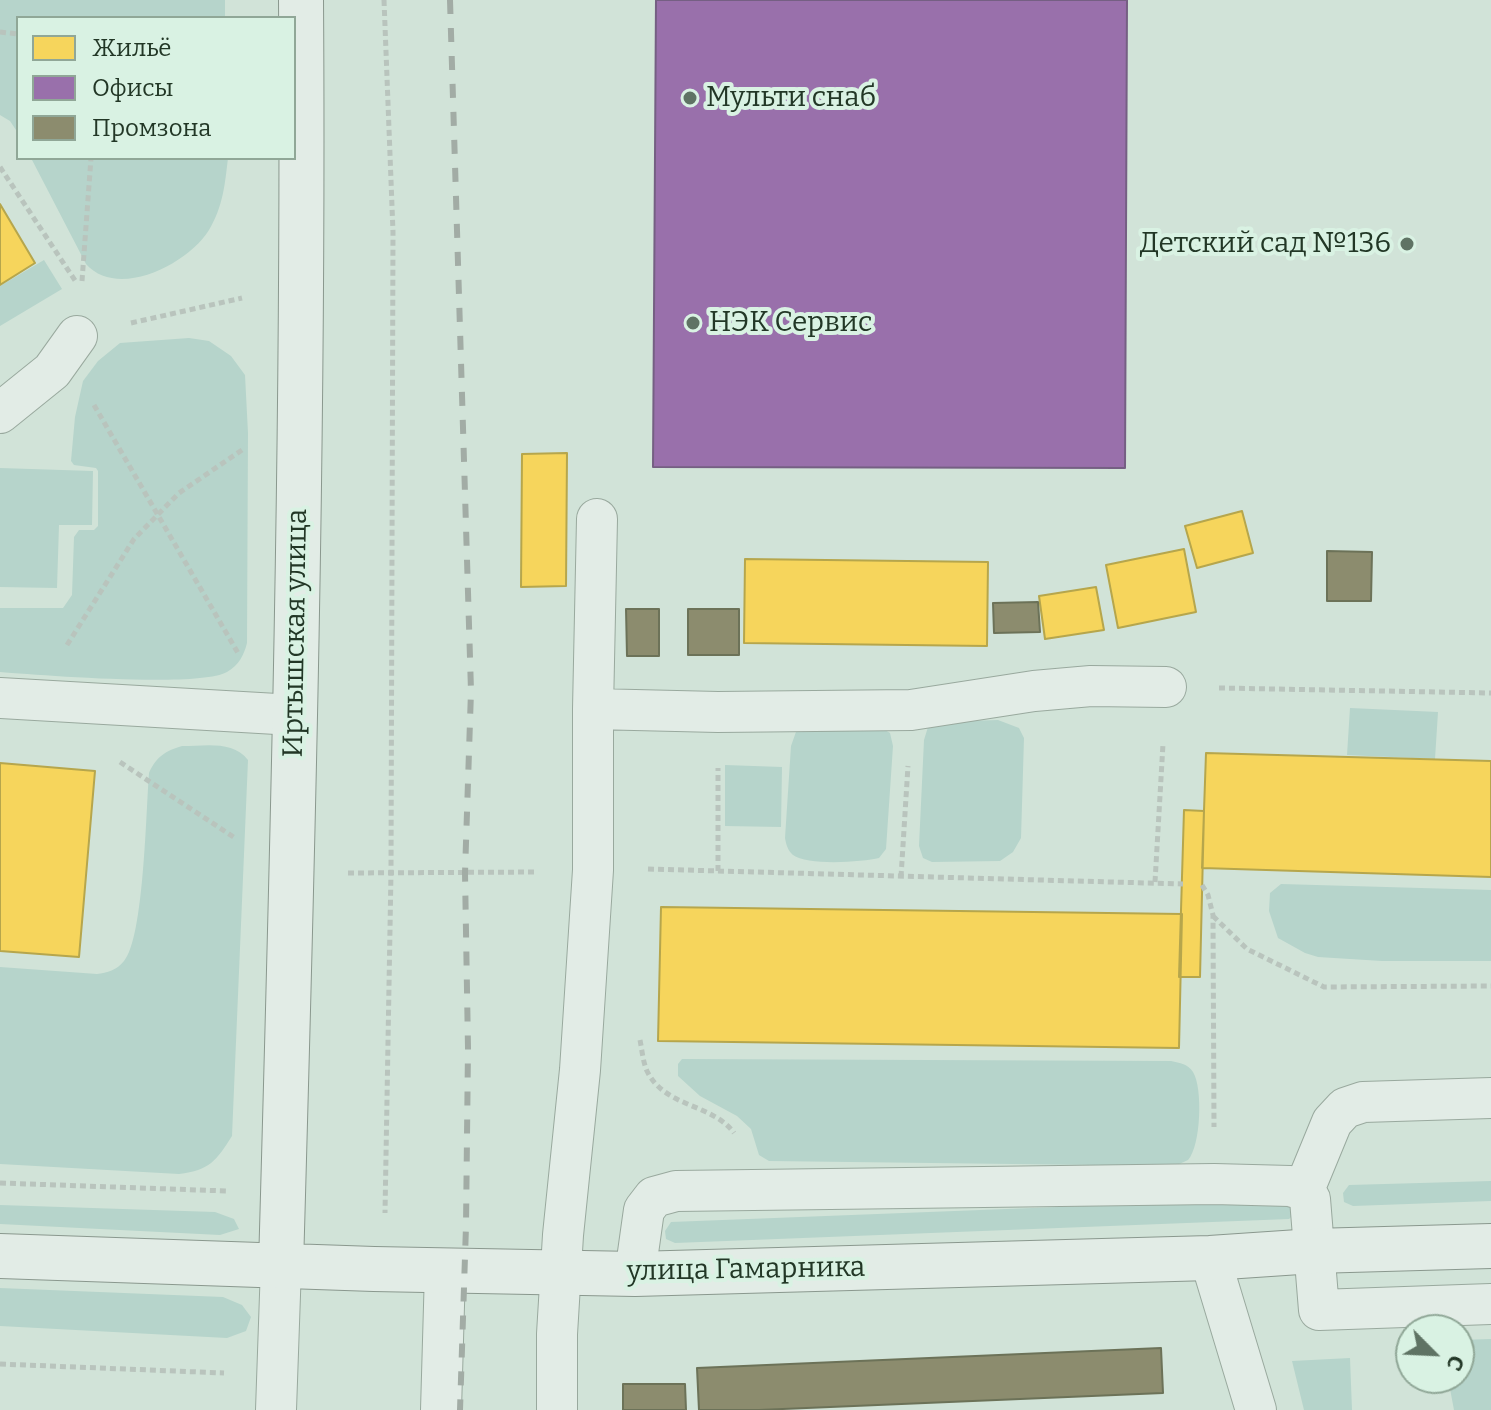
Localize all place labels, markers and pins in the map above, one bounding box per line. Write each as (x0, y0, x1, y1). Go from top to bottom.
place label: Мульти снаб (706, 81, 876, 115)
marker: Мульти снаб (681, 89, 699, 107)
place label: Детский сад №136 (1140, 227, 1391, 261)
marker: Детский сад №136 (1398, 235, 1416, 253)
place label: НЭК Сервис (709, 306, 872, 340)
marker: НЭК Сервис (684, 314, 702, 332)

